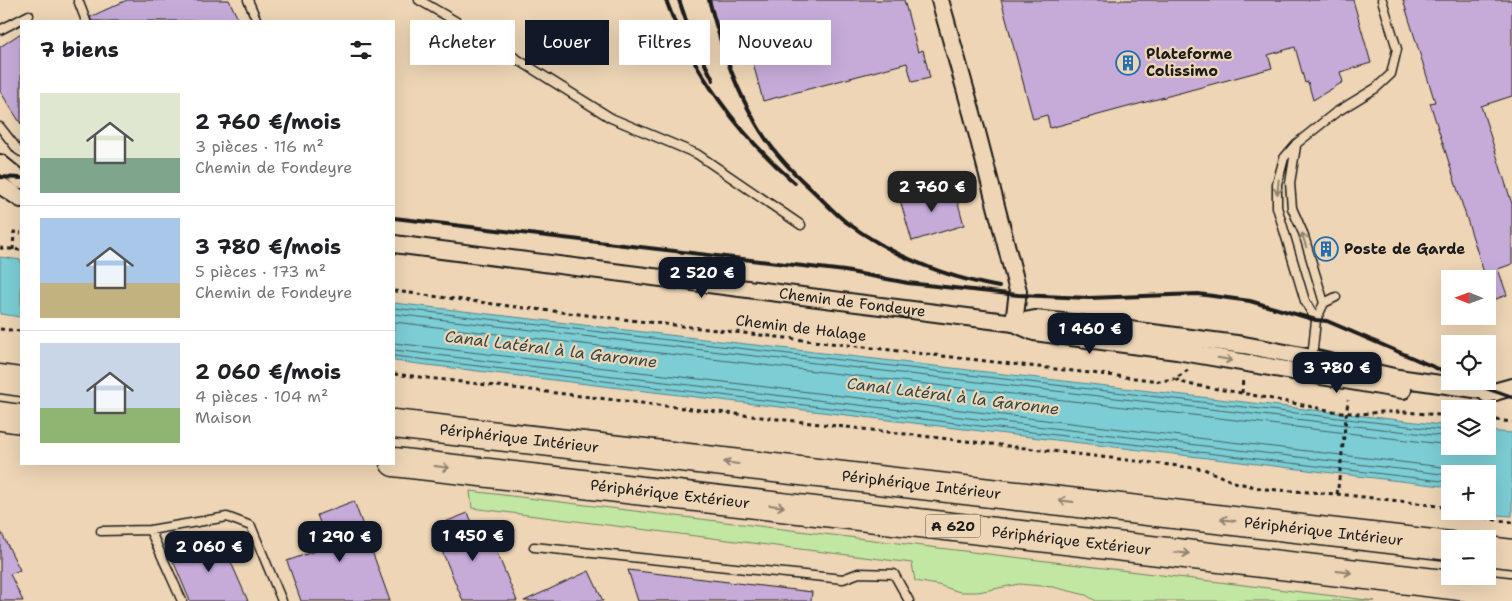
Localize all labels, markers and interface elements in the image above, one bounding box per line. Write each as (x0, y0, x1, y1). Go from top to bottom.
chip: Acheter (410, 20, 515, 65)
chip: Louer (525, 20, 609, 65)
chip: Filtres (619, 20, 710, 65)
chip: Nouveau (720, 20, 831, 65)
text: 7 biens (40, 36, 119, 64)
icon: filters (347, 36, 375, 64)
place label: Plateforme Colissimo (1146, 44, 1233, 81)
building icon: Plateforme Colissimo (1115, 50, 1141, 76)
text: 2 760 €/mois (195, 108, 341, 136)
icon: home (80, 113, 140, 173)
text: 3 pièces · 116 m² (195, 136, 324, 157)
text: Chemin de Fondeyre (195, 157, 352, 178)
pin: 2 760 € (886, 170, 978, 213)
text: 2 760 € (899, 176, 965, 197)
one-way arrow (1273, 179, 1282, 195)
one-way arrow (1299, 232, 1309, 248)
text: 3 780 €/mois (195, 233, 341, 261)
building icon: Poste de Garde (1313, 236, 1339, 262)
icon: home (80, 238, 140, 298)
place label: Poste de Garde (1344, 239, 1465, 259)
pin: 2 520 € (656, 256, 748, 299)
text: 5 pièces · 173 m² (195, 261, 326, 282)
text: 2 520 € (670, 262, 734, 283)
north arrow (1441, 270, 1496, 325)
map controls (1441, 270, 1496, 585)
text: Chemin de Fondeyre (195, 282, 352, 303)
street label: Chemin de Fondeyre (778, 283, 927, 322)
street label: Chemin de Halage (734, 310, 868, 346)
pin: 1 460 € (1044, 312, 1136, 355)
text: 1 460 € (1059, 318, 1121, 339)
water label: Canal Latéral à la Garonne (444, 326, 658, 372)
button: locate (1441, 335, 1496, 390)
pin: 3 780 € (1291, 352, 1383, 394)
one-way arrow (1217, 354, 1233, 364)
text: 3 780 € (1304, 357, 1370, 378)
text: 2 060 €/mois (195, 358, 341, 386)
icon: home (80, 363, 140, 423)
water label: Canal Latéral à la Garonne (846, 373, 1060, 419)
text: 4 pièces · 104 m² (195, 386, 328, 407)
button: layers (1441, 400, 1496, 455)
text: Maison (195, 407, 252, 428)
street label: Périphérique Intérieur (438, 419, 600, 458)
one-way arrow (723, 458, 739, 468)
one-way arrow (434, 462, 450, 472)
button: + (1441, 465, 1496, 520)
street label: Périphérique Intérieur (841, 466, 1002, 504)
street label: Périphérique Extérieur (589, 475, 751, 513)
one-way arrow (1059, 496, 1075, 506)
one-way arrow (769, 501, 785, 511)
street label: Périphérique Intérieur (1243, 512, 1405, 551)
road number: A 620 (926, 514, 980, 538)
one-way arrow (1220, 515, 1236, 525)
pin: 1 290 € (294, 520, 386, 563)
pin: 1 450 € (427, 520, 519, 562)
street label: Périphérique Extérieur (991, 522, 1152, 560)
text: 1 450 € (442, 525, 504, 546)
text: 1 290 € (309, 526, 371, 547)
pin: 2 060 € (163, 530, 255, 573)
button: − (1441, 530, 1496, 585)
text: 2 060 € (176, 536, 242, 557)
one-way arrow (1174, 548, 1190, 558)
one-way arrow (1335, 567, 1351, 577)

